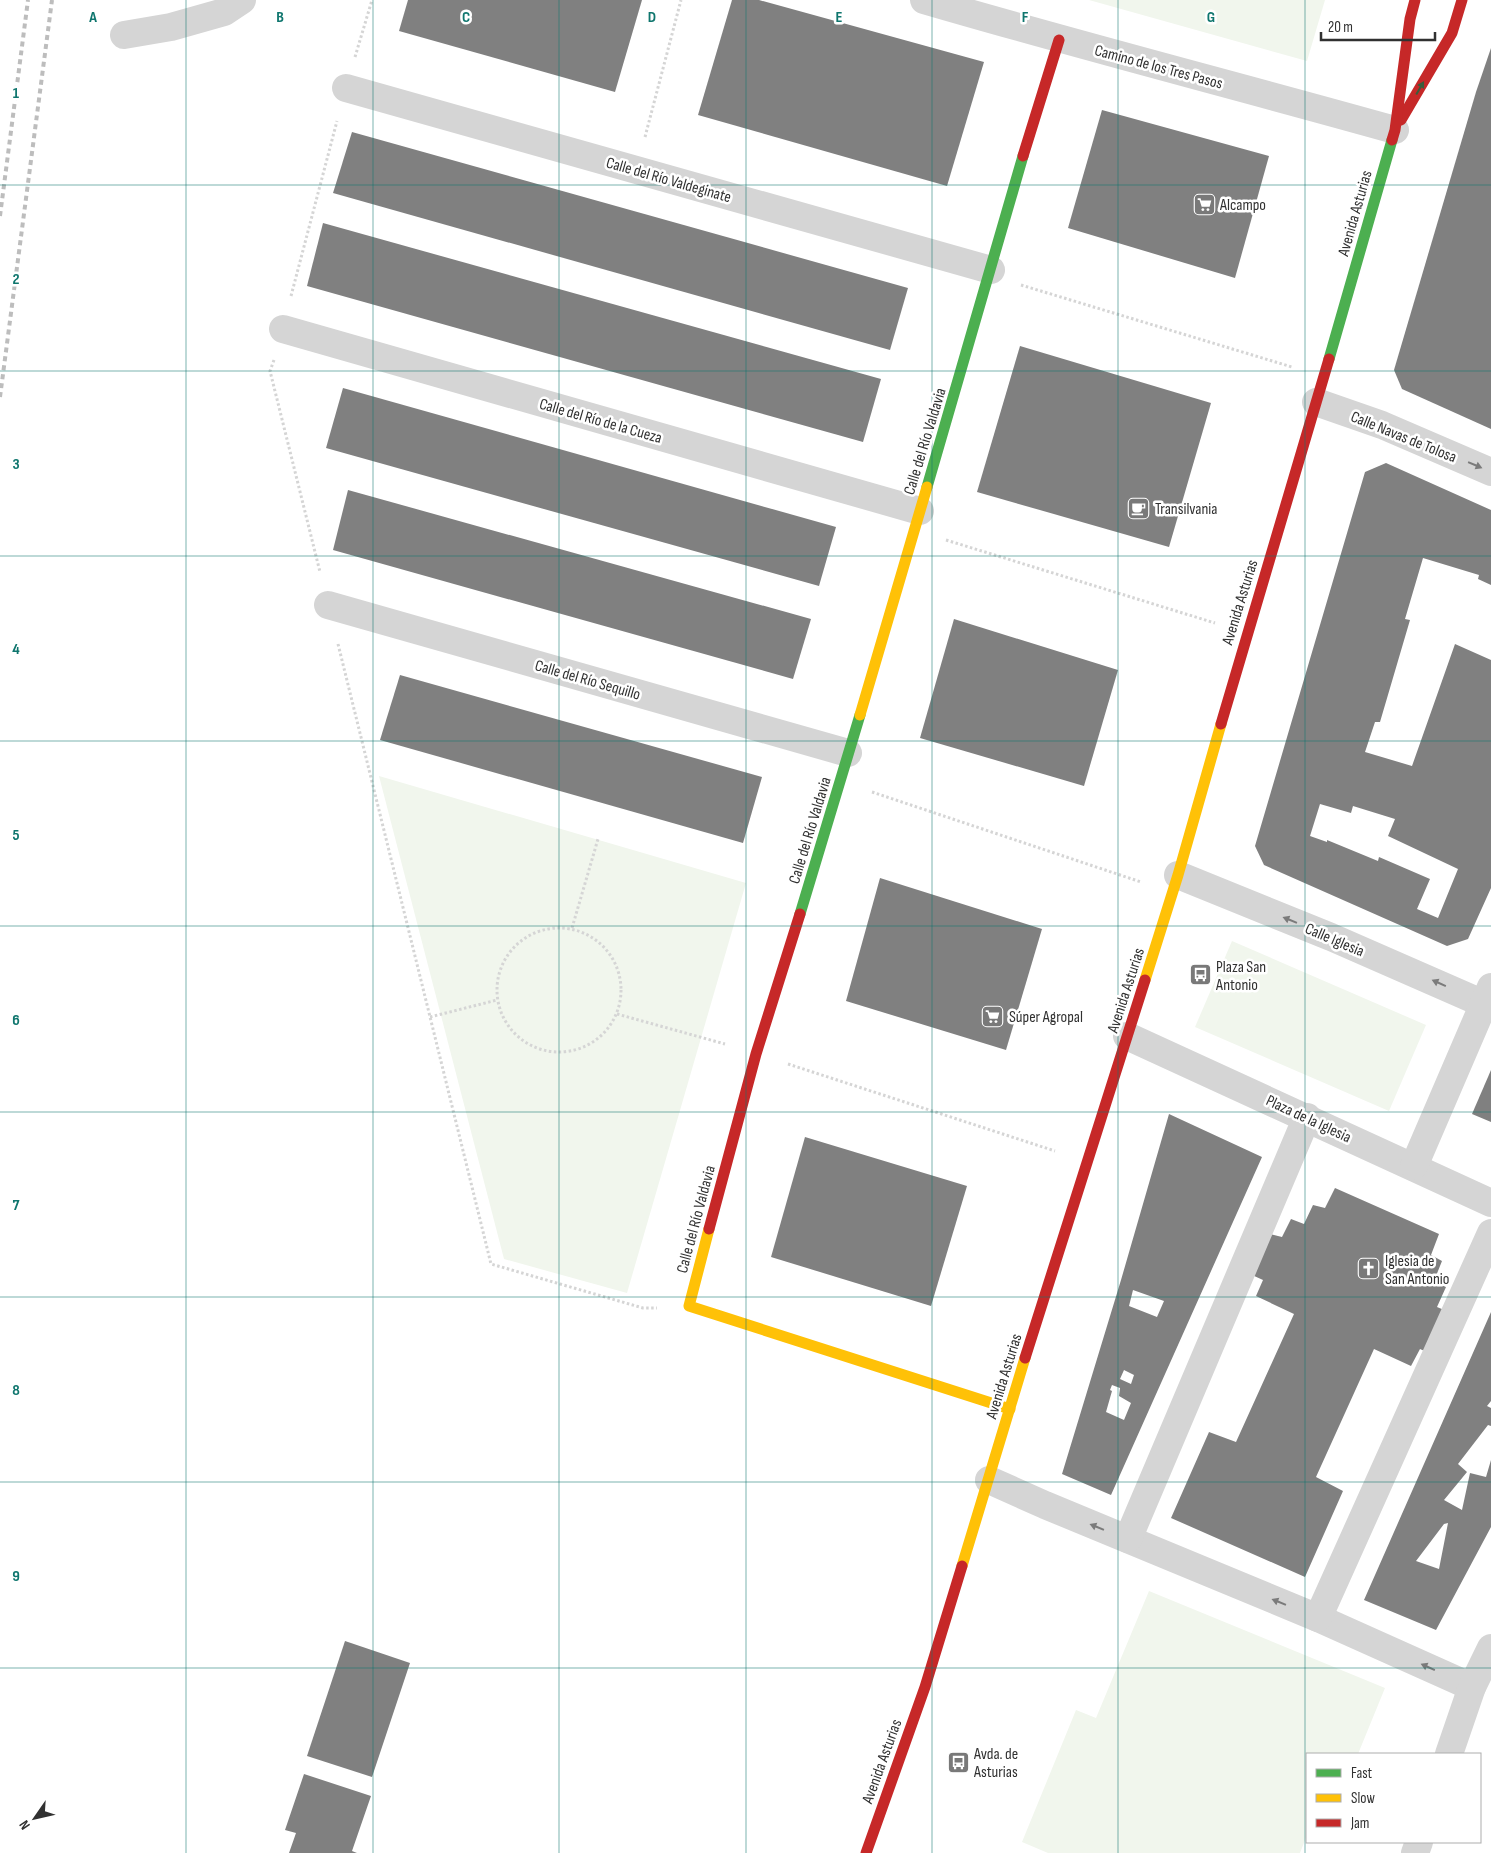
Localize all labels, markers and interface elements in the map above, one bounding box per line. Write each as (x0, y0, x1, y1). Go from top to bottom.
text: A (88, 8, 97, 27)
text: B (276, 8, 284, 27)
text: C (462, 8, 470, 27)
text: D (648, 8, 656, 27)
text: E (836, 8, 843, 27)
text: F (1022, 8, 1029, 27)
text: G (1207, 8, 1215, 27)
scale bar (1321, 10, 1435, 42)
text: 20 m (1328, 18, 1353, 37)
street label: Camino de los Tres Pasos (1093, 41, 1225, 94)
one-way arrow (1415, 82, 1424, 95)
text: 1 (13, 84, 20, 103)
street label: Calle del Río Valdeginate (604, 153, 733, 207)
street label: Avenida Asturias (1334, 168, 1377, 259)
supermarket icon: Alcampo (1192, 192, 1216, 216)
place label: Alcampo (1219, 196, 1266, 215)
text: 2 (12, 270, 20, 289)
street label: Calle del Río Valdavia (900, 386, 951, 497)
street label: Calle del Río de la Cueza (537, 395, 664, 448)
street label: Calle Navas de Tolosa (1348, 408, 1459, 467)
text: 3 (12, 455, 20, 474)
one-way arrow (1468, 462, 1482, 470)
cafe icon: Transilvania (1127, 496, 1151, 520)
place label: Transilvania (1155, 500, 1217, 519)
street label: Avenida Asturias (1218, 557, 1262, 648)
text: 4 (12, 640, 20, 659)
street label: Calle del Río Sequillo (533, 656, 643, 705)
street label: Calle del Río Valdavia (785, 775, 836, 886)
text: 5 (12, 826, 20, 845)
one-way arrow (1283, 915, 1297, 923)
street label: Calle Iglesia (1302, 919, 1367, 961)
street label: Avenida Asturias (1103, 945, 1149, 1036)
place label: Plaza San Antonio (1215, 958, 1266, 995)
bus stop icon: Plaza San Antonio (1188, 963, 1212, 987)
one-way arrow (1432, 979, 1446, 987)
supermarket icon: Súper Agropal (981, 1004, 1005, 1028)
place label: Súper Agropal (1009, 1008, 1083, 1027)
text: 6 (12, 1011, 20, 1030)
street label: Plaza de la Iglesia (1263, 1091, 1354, 1147)
street label: Calle del Río Valdavia (673, 1163, 720, 1275)
text: 7 (13, 1196, 20, 1215)
place label: Iglesia de San Antonio (1385, 1252, 1449, 1289)
church icon: Iglesia de San Antonio (1357, 1257, 1381, 1281)
street label: Avenida Asturias (982, 1331, 1026, 1422)
text: 8 (12, 1381, 20, 1400)
one-way arrow (1089, 1522, 1104, 1530)
text: 9 (12, 1567, 20, 1586)
one-way arrow (1271, 1598, 1286, 1606)
one-way arrow (1421, 1663, 1435, 1671)
street label: Avenida Asturias (858, 1717, 906, 1807)
place label: Avda. de Asturias (973, 1745, 1018, 1782)
bus stop icon: Avda. de Asturias (946, 1750, 970, 1774)
legend (1306, 1753, 1481, 1843)
text: Fast (1351, 1764, 1373, 1783)
text: Slow (1351, 1789, 1375, 1808)
north arrow (10, 1793, 60, 1843)
text: Jam (1350, 1814, 1369, 1833)
text: N (15, 1817, 34, 1833)

